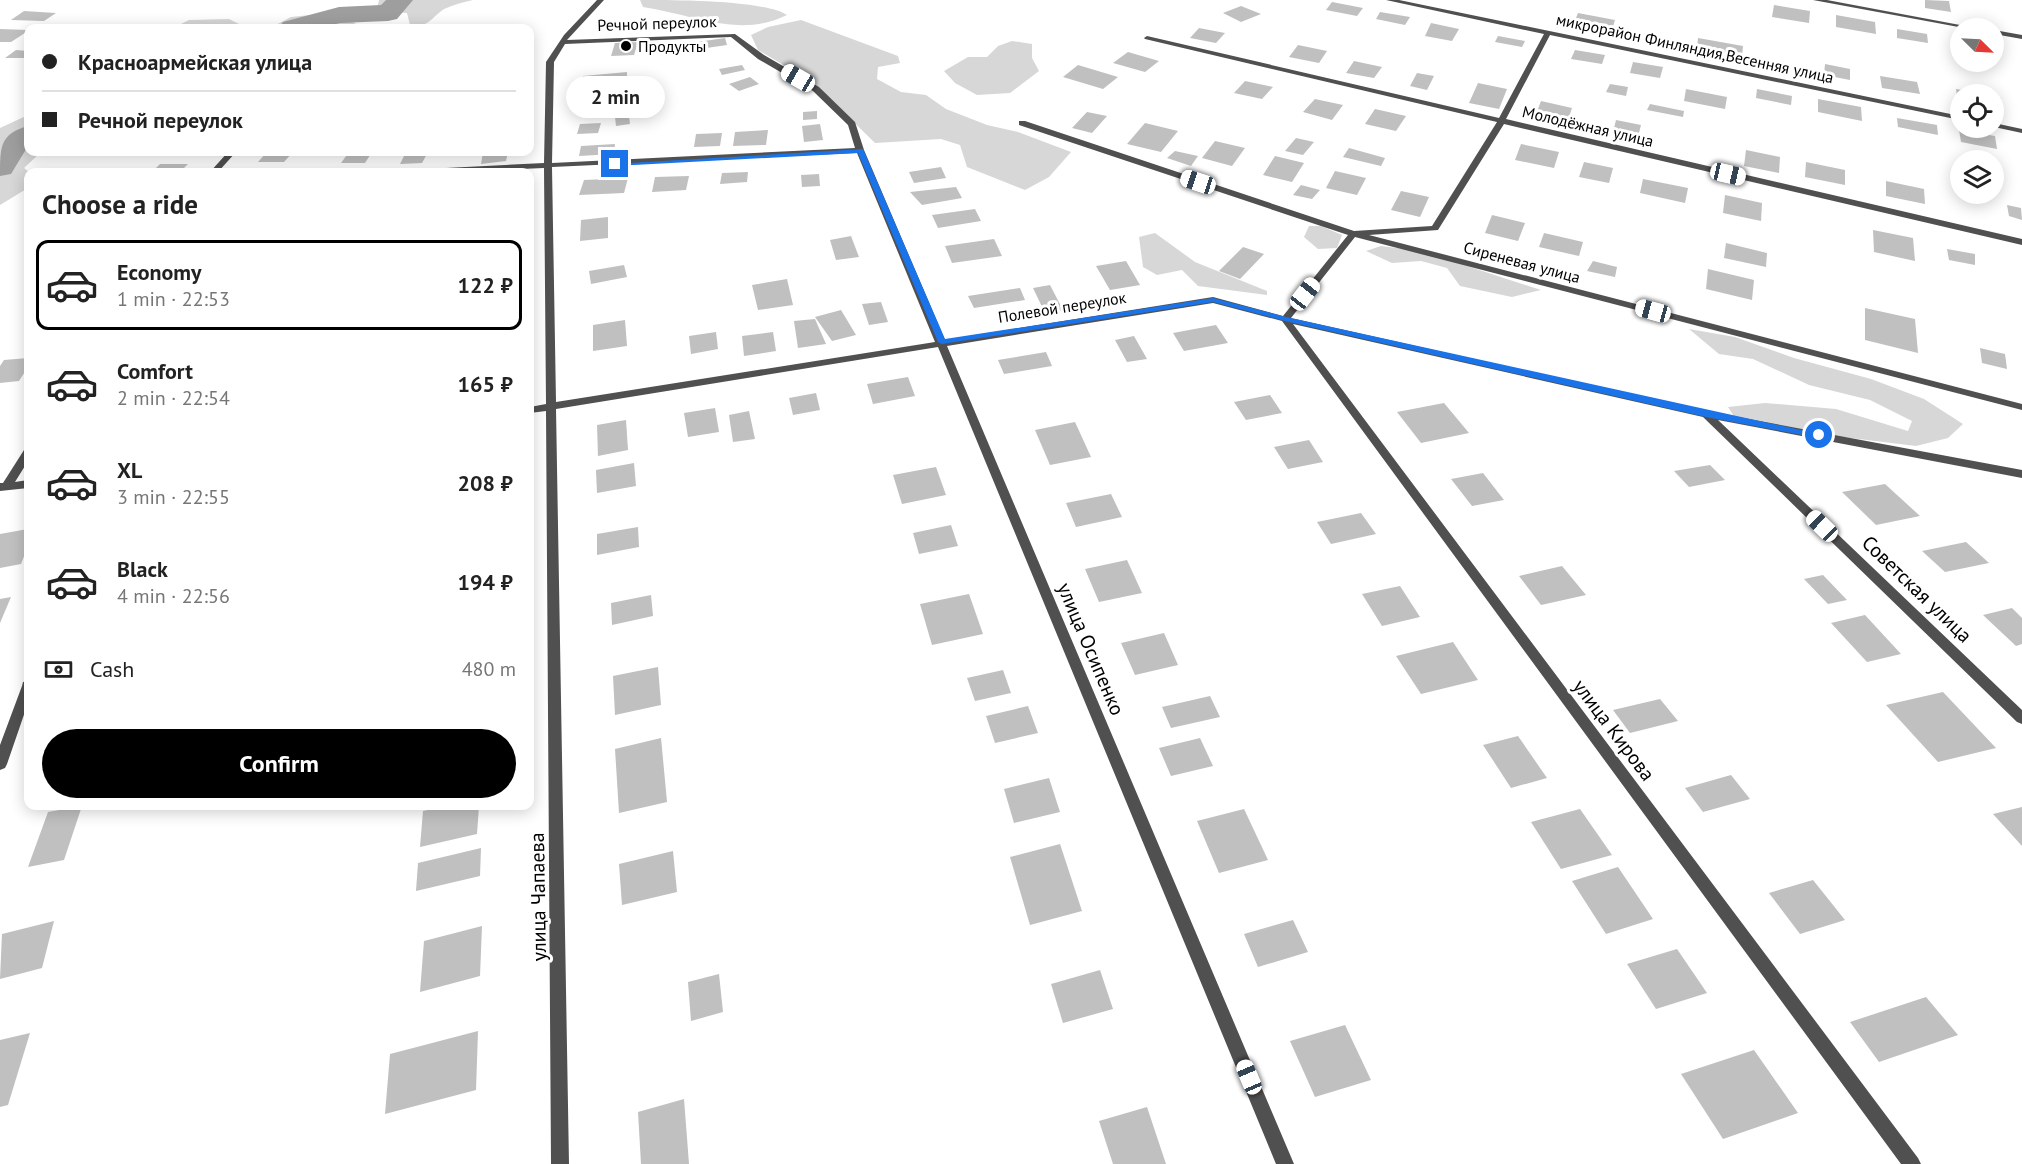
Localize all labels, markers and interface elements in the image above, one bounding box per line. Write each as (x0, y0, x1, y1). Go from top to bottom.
street label: микрорайон Финляндия,Весенняя улица (1554, 9, 1836, 87)
street label: Речной переулок (597, 11, 717, 35)
north arrow (1950, 18, 2004, 72)
map controls (1950, 18, 2004, 204)
place label: Продукты (638, 36, 706, 56)
marker: Продукты (619, 39, 633, 53)
text: Красноармейская улица (78, 48, 312, 76)
car (778, 61, 818, 95)
callout: 2 min (566, 77, 664, 119)
text: 2 min (591, 84, 640, 110)
button: locate (1950, 84, 2004, 138)
street label: Молодёжная улица (1520, 101, 1656, 151)
text: Речной переулок (78, 106, 243, 134)
route end (601, 150, 628, 177)
button: layers (1950, 150, 2004, 204)
car (1708, 161, 1748, 187)
car (1178, 168, 1218, 196)
text: Choose a ride (42, 187, 198, 221)
street label: Сиреневая улица (1461, 237, 1583, 287)
icon: car (45, 258, 99, 312)
text: Economy (117, 258, 201, 286)
text: 122 ₽ (458, 271, 513, 299)
car (1287, 274, 1323, 314)
text: 1 min · 22:53 (117, 286, 230, 312)
street label: Полевой переулок (996, 287, 1128, 327)
car (1633, 298, 1673, 324)
icon: car (45, 357, 99, 411)
text: Comfort (117, 357, 193, 385)
text: 165 ₽ (458, 370, 513, 398)
text: 2 min · 22:54 (117, 385, 230, 411)
route start (1805, 421, 1832, 448)
icon: car (45, 456, 99, 510)
text: XL (117, 456, 142, 484)
text: 208 ₽ (458, 469, 513, 497)
text: 3 min · 22:55 (117, 484, 230, 510)
car (1803, 507, 1841, 545)
street label: Советская улица (1856, 530, 1978, 648)
icon: car (45, 555, 99, 609)
text: Black (117, 555, 168, 583)
text: 194 ₽ (458, 568, 513, 596)
street label: улица Осипенко (1051, 579, 1131, 719)
text: 4 min · 22:56 (117, 583, 230, 609)
icon: cash (42, 653, 75, 686)
text: Cash (90, 655, 134, 683)
text: 480 m (462, 656, 516, 682)
street label: улица Кирова (1567, 674, 1661, 786)
button: Confirm (42, 729, 516, 798)
street label: улица Чапаева (524, 832, 552, 962)
car (1234, 1057, 1264, 1097)

